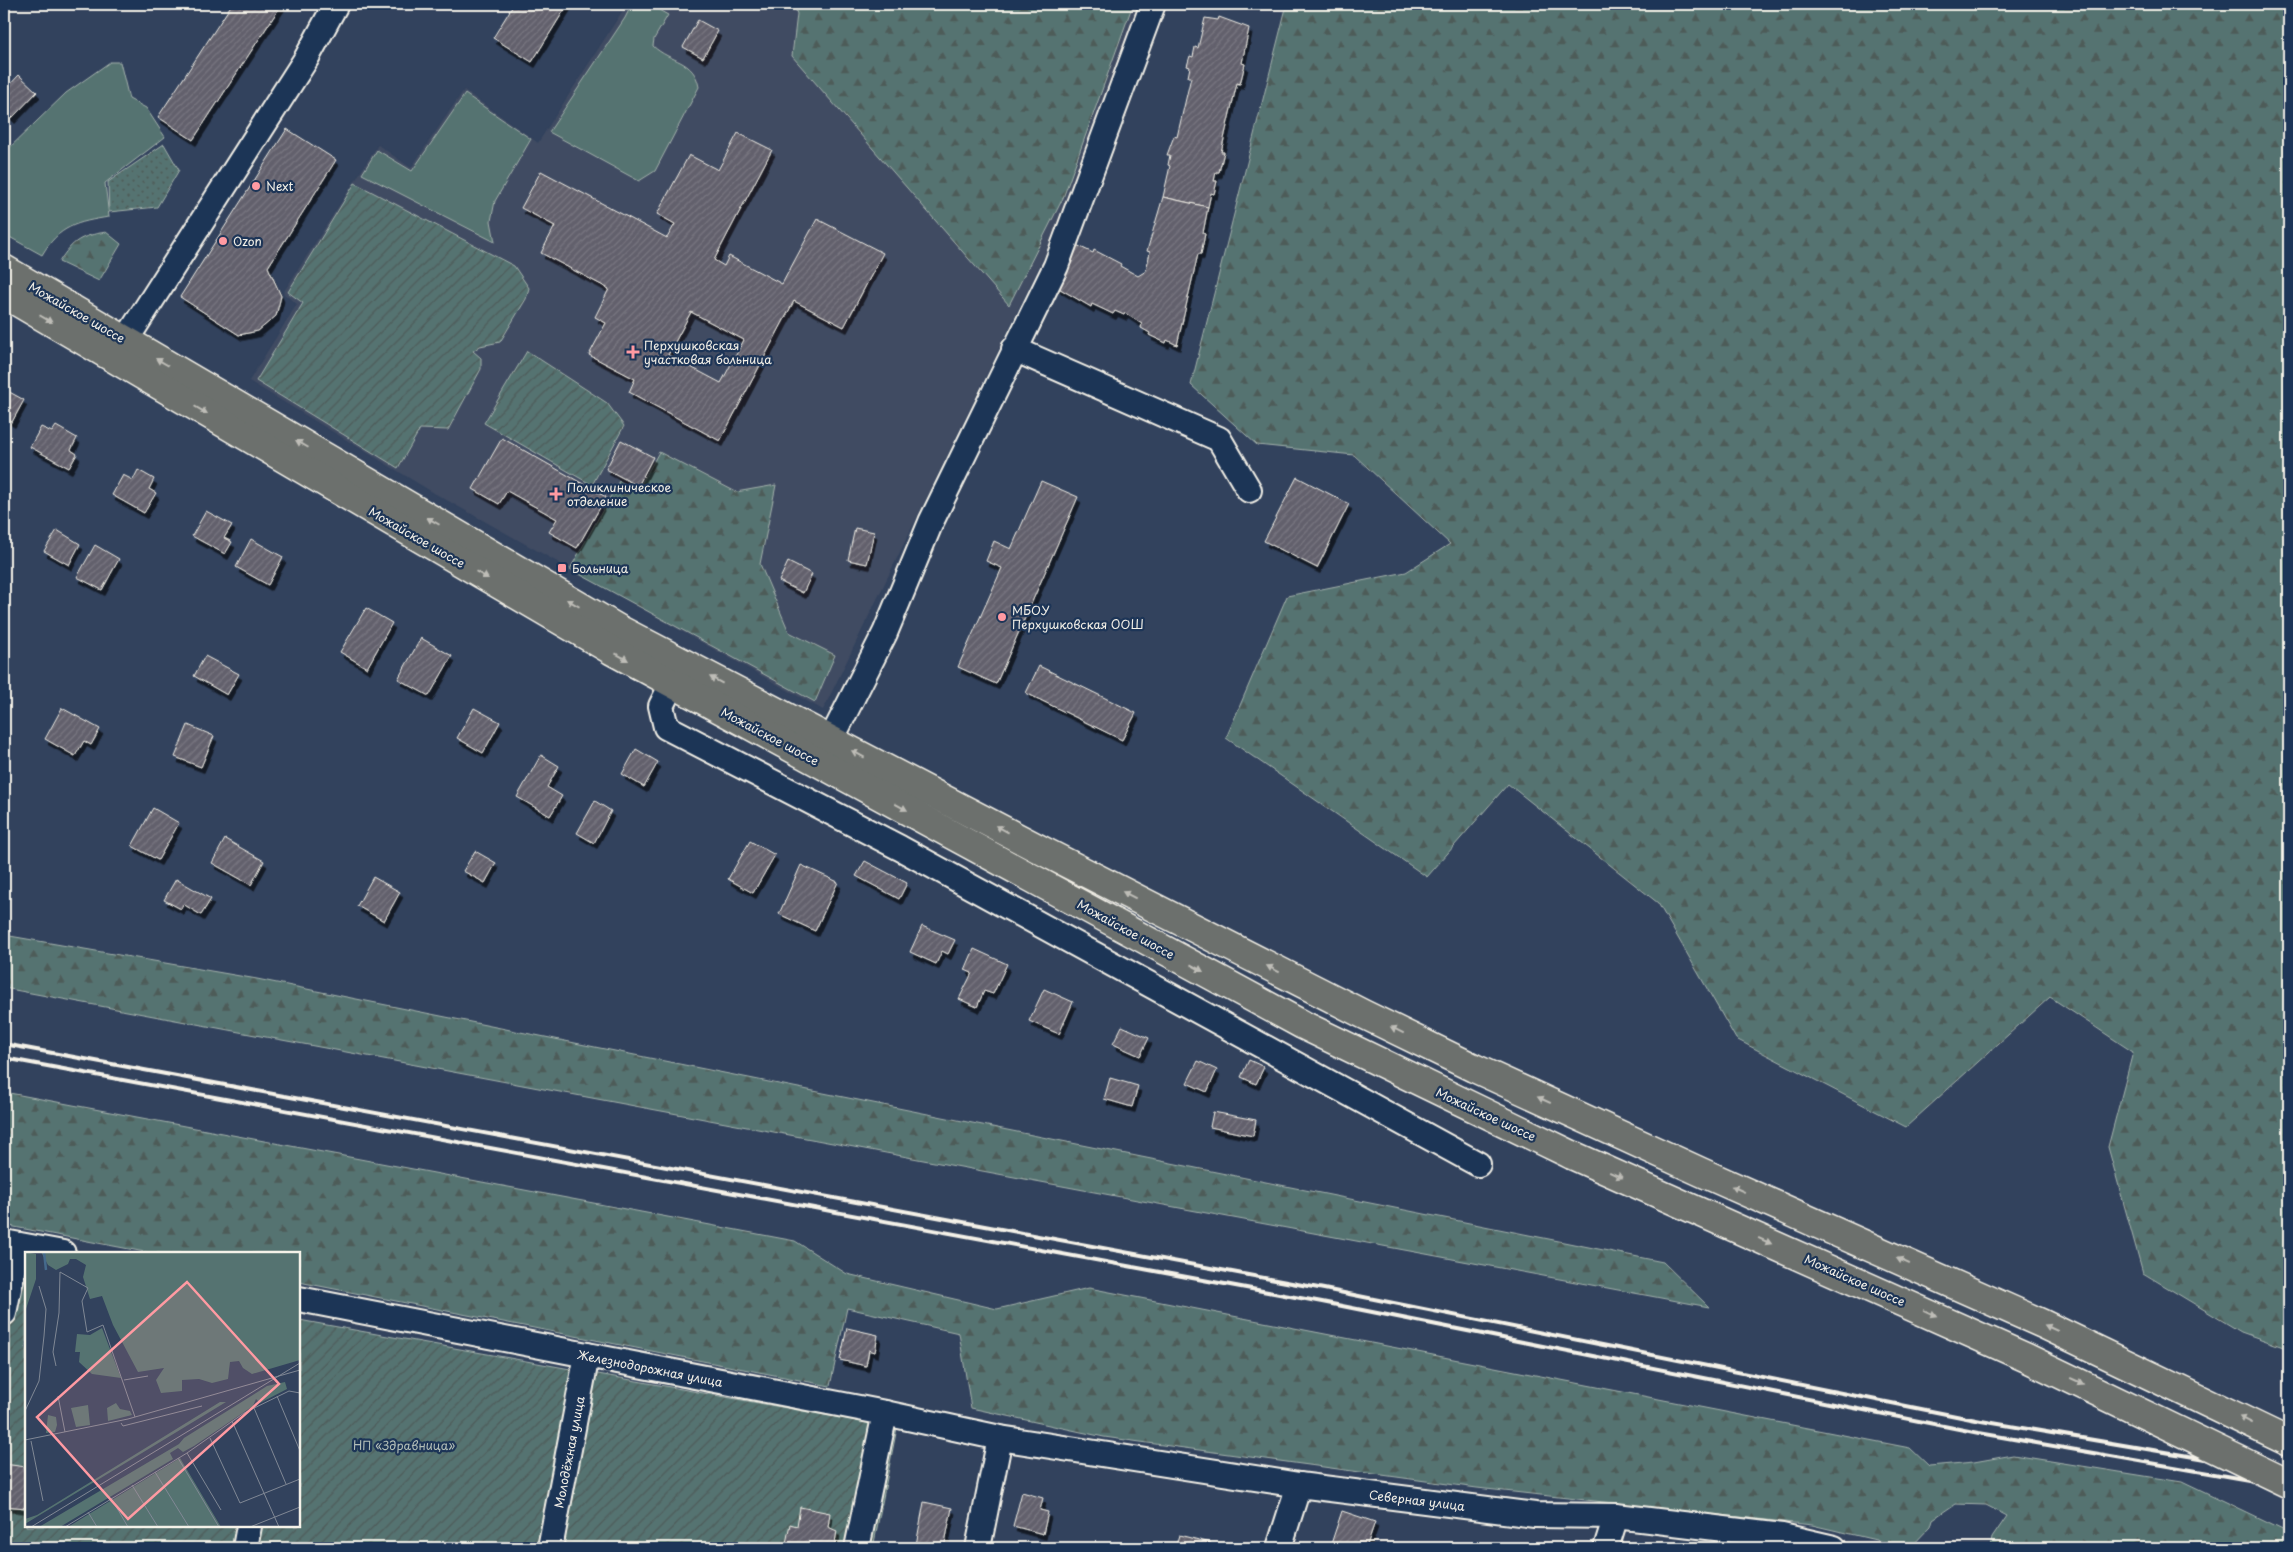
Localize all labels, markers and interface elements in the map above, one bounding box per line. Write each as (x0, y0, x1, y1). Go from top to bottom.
place label: Next (266, 177, 294, 195)
marker: Next (250, 180, 262, 192)
place label: Ozon (233, 232, 262, 250)
marker: Ozon (217, 235, 229, 247)
street label: Можайское шоссе (25, 277, 129, 347)
one-way arrow (39, 314, 52, 323)
place label: Перхушковская участковая больница (644, 336, 772, 368)
marker: Перхушковская участковая больница (626, 345, 640, 359)
one-way arrow (155, 358, 170, 366)
one-way arrow (194, 406, 207, 415)
one-way arrow (296, 440, 309, 449)
place label: Поликлиническое отделение (567, 478, 671, 510)
marker: Поликлиническое отделение (549, 487, 563, 501)
street label: Можайское шоссе (365, 502, 469, 572)
one-way arrow (426, 516, 440, 525)
place label: Больница (572, 559, 629, 577)
marker: Больница (556, 562, 568, 574)
one-way arrow (474, 571, 489, 579)
one-way arrow (567, 598, 580, 607)
place label: МБОУ Перхушковская ООШ (1012, 601, 1144, 633)
marker: МБОУ Перхушковская ООШ (996, 611, 1008, 623)
one-way arrow (615, 653, 629, 661)
one-way arrow (709, 676, 723, 684)
street label: Можайское шоссе (718, 703, 822, 769)
one-way arrow (851, 750, 865, 758)
one-way arrow (894, 802, 908, 811)
one-way arrow (995, 825, 1009, 833)
one-way arrow (1121, 891, 1136, 899)
street label: Можайское шоссе (1074, 895, 1178, 963)
one-way arrow (1191, 964, 1204, 973)
one-way arrow (1266, 964, 1280, 972)
one-way arrow (1390, 1026, 1404, 1034)
street label: Можайское шоссе (1433, 1083, 1539, 1145)
one-way arrow (1536, 1096, 1551, 1104)
one-way arrow (1609, 1171, 1623, 1179)
one-way arrow (1731, 1184, 1745, 1192)
one-way arrow (1758, 1237, 1772, 1245)
street label: Можайское шоссе (1802, 1250, 1908, 1310)
inset map (25, 1252, 300, 1527)
one-way arrow (1896, 1256, 1910, 1264)
one-way arrow (1923, 1310, 1937, 1318)
one-way arrow (2044, 1323, 2059, 1332)
street label: Железнодорожная улица (576, 1345, 725, 1391)
one-way arrow (2070, 1377, 2084, 1385)
street label: Молодёжная улица (549, 1394, 589, 1510)
one-way arrow (2238, 1416, 2253, 1424)
park label: НП «Здравница» (353, 1436, 455, 1454)
street label: Северная улица (1368, 1485, 1466, 1515)

